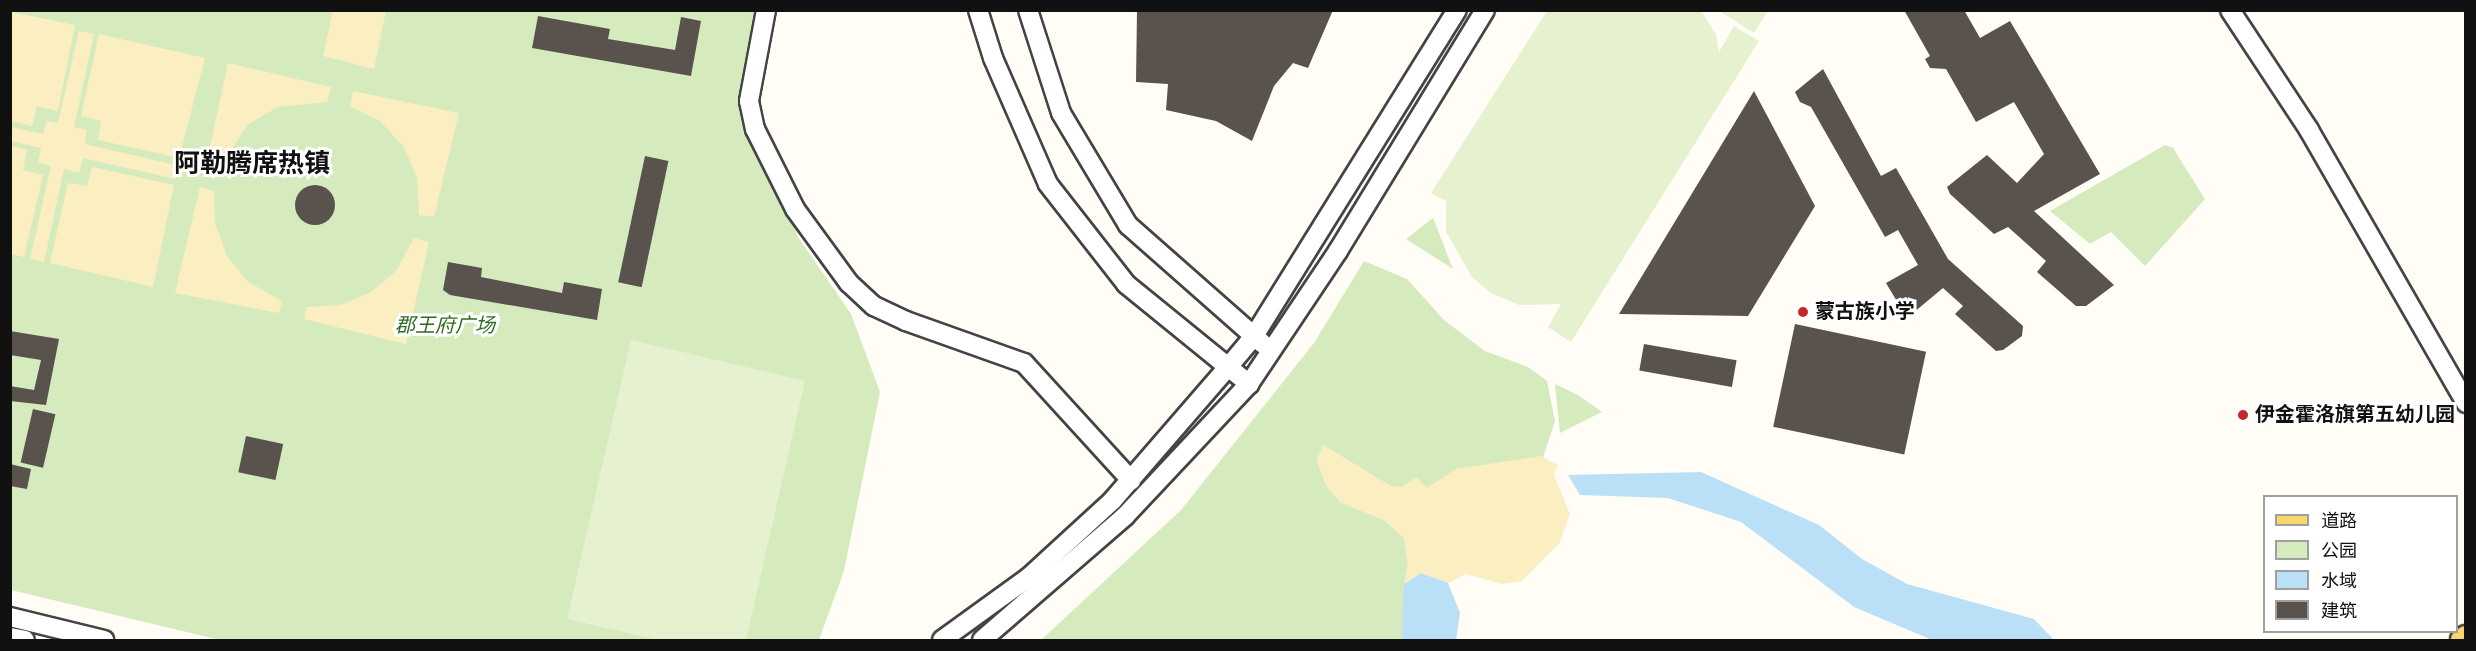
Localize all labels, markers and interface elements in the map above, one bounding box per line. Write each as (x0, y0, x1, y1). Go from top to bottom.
district label: 阿勒腾席热镇 (174, 149, 330, 181)
place label: 蒙古族小学 (1815, 300, 1915, 324)
marker: 蒙古族小学 (1796, 305, 1810, 319)
park label: 郡王府广场 (395, 314, 495, 338)
place label: 伊金霍洛旗第五幼儿园 (2255, 403, 2455, 427)
marker: 伊金霍洛旗第五幼儿园 (2236, 408, 2250, 422)
legend (2263, 495, 2458, 633)
text: 道路 (2321, 508, 2357, 535)
text: 公园 (2321, 538, 2357, 565)
text: 水域 (2321, 568, 2357, 595)
text: 建筑 (2321, 598, 2357, 625)

